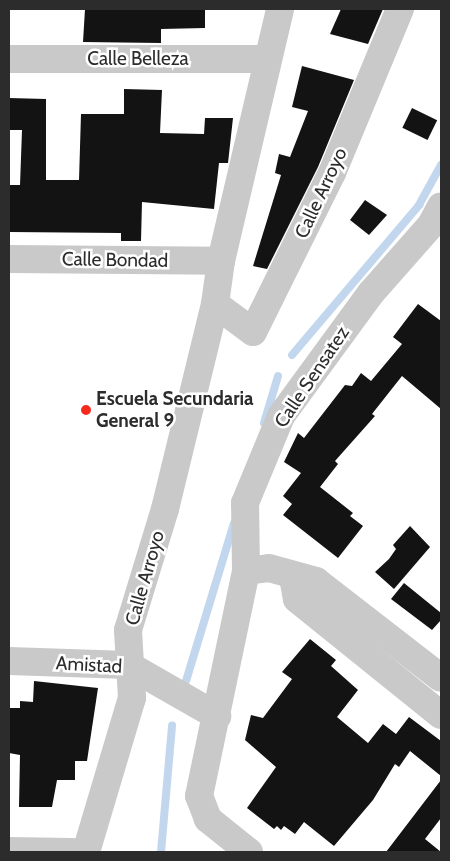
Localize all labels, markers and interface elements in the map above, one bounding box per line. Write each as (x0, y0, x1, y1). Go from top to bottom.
street label: Calle Belleza (87, 48, 189, 70)
street label: Calle Arroyo (290, 144, 352, 242)
street label: Calle Bondad (62, 248, 168, 272)
street label: Calle Sensatez (270, 322, 354, 432)
place label: Escuela Secundaria General 9 (96, 388, 254, 432)
marker: Escuela Secundaria General 9 (80, 404, 92, 416)
street label: Calle Arroyo (121, 528, 169, 628)
street label: Amistad (55, 652, 123, 678)

